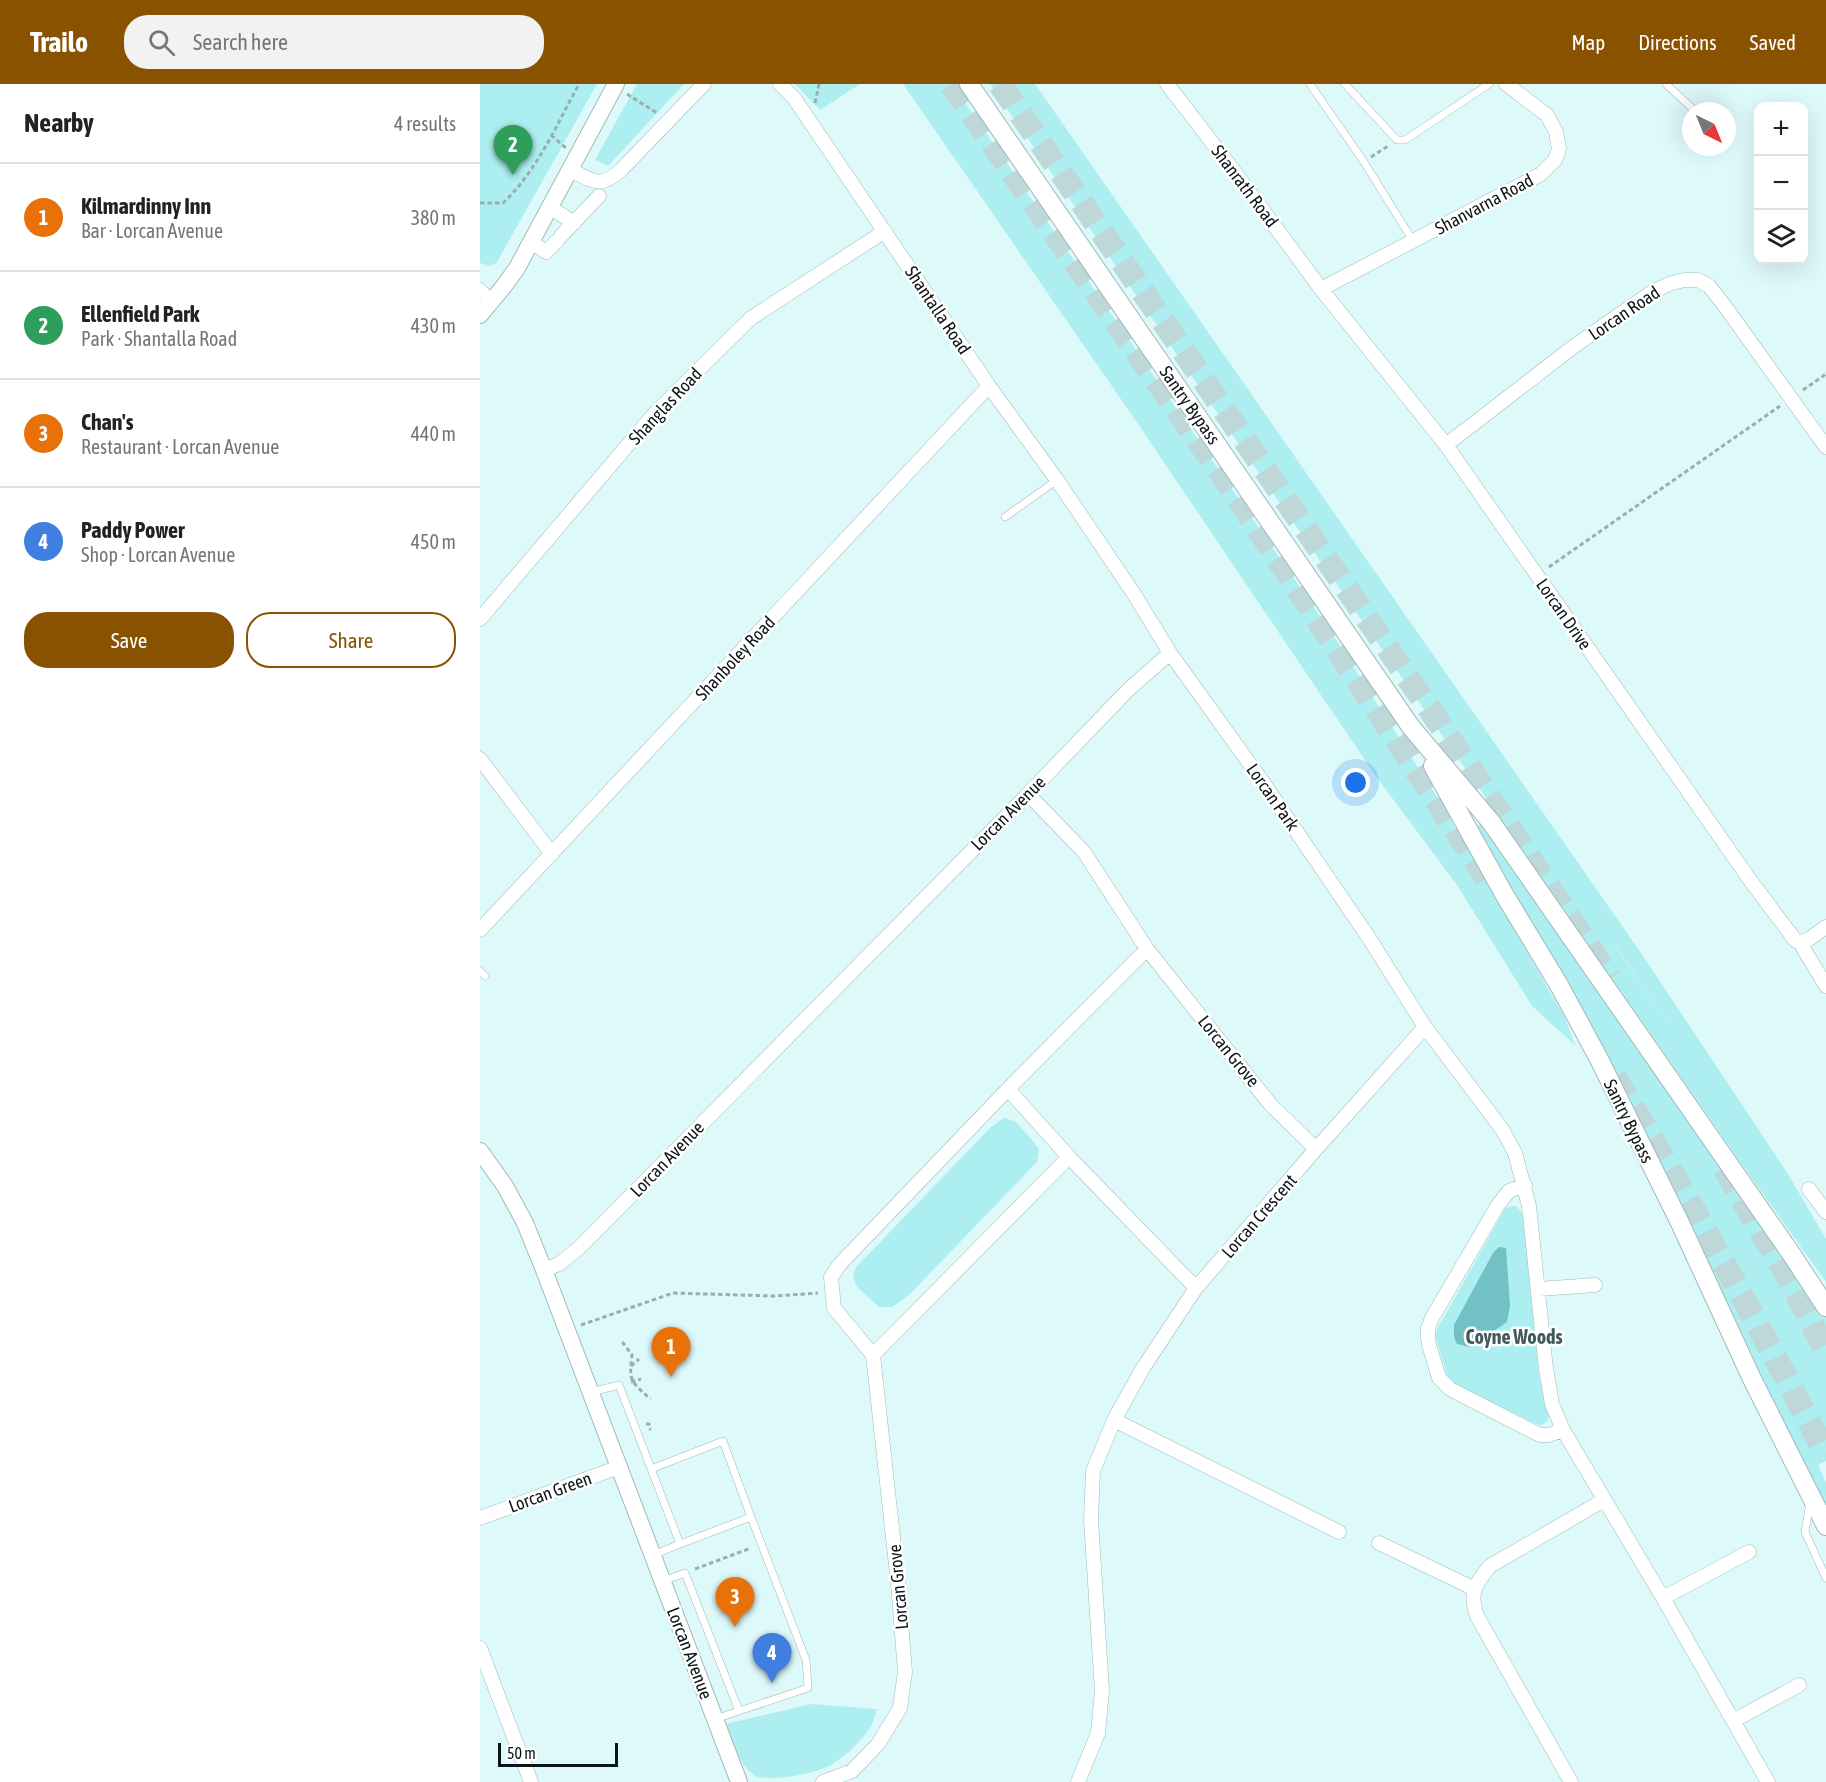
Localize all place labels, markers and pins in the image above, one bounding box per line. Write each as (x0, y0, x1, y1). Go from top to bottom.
pin: 2 (494, 126, 532, 175)
pin: 1 (652, 1328, 690, 1377)
pin: 3 (716, 1578, 754, 1627)
pin: 4 (752, 1634, 792, 1683)

